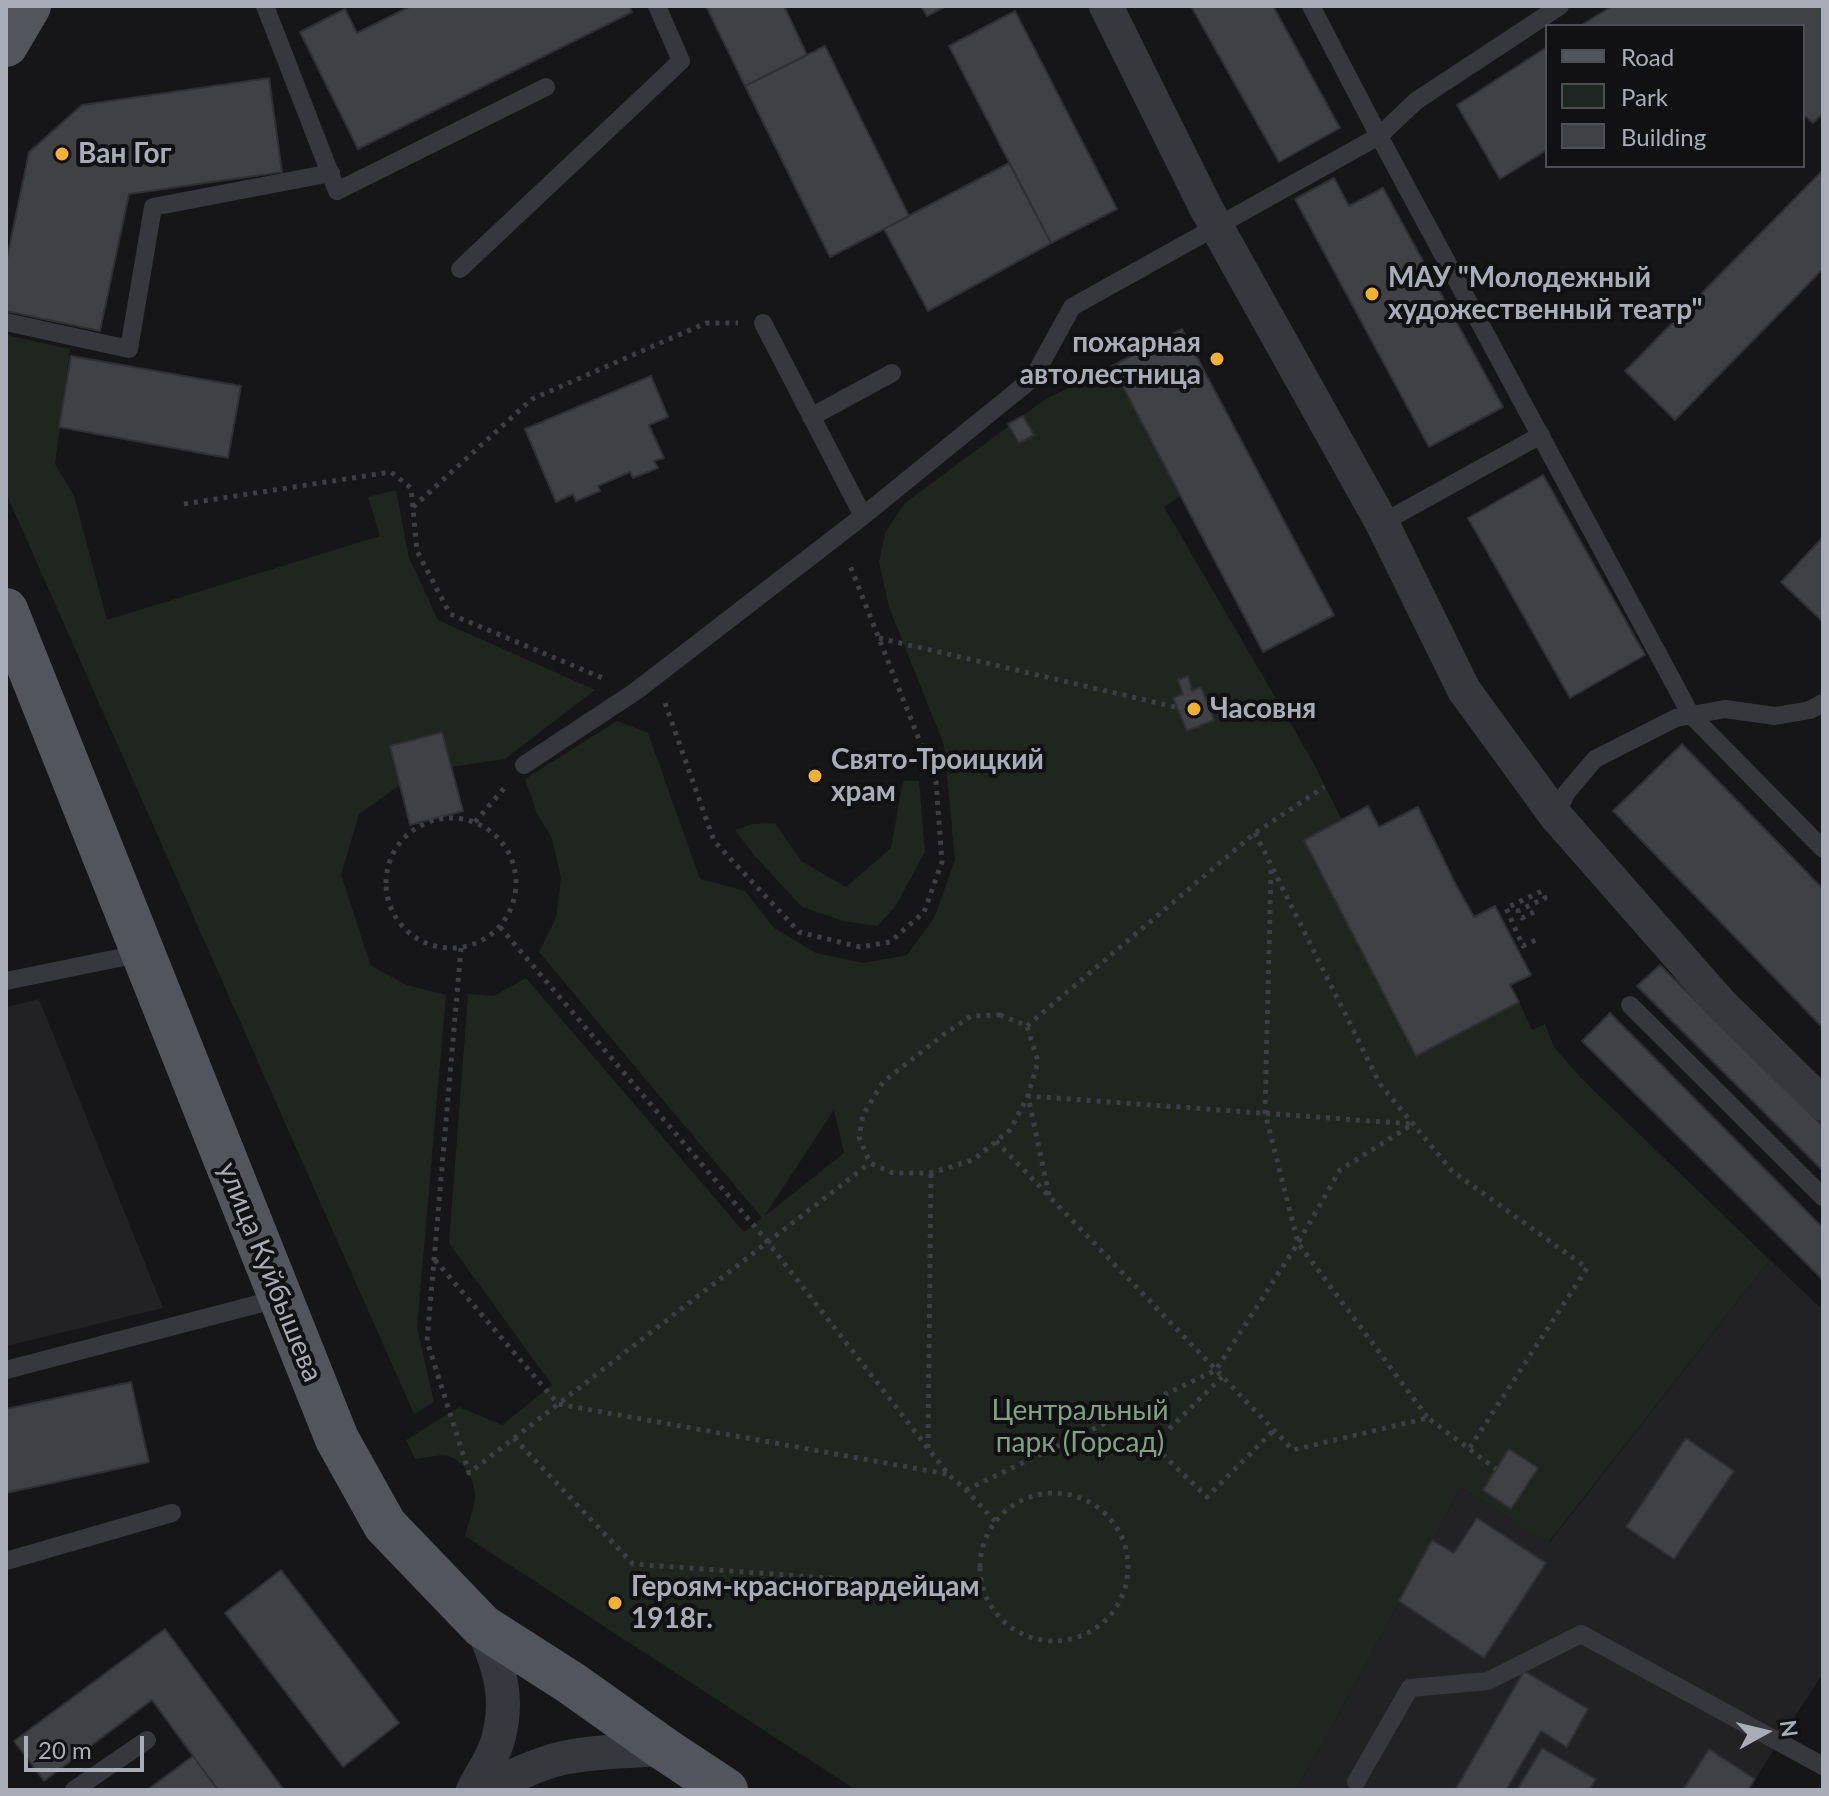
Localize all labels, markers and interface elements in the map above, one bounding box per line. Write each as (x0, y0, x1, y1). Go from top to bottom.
legend (1545, 24, 1805, 168)
text: Road (1621, 42, 1674, 71)
text: Park (1621, 82, 1668, 111)
text: Building (1621, 122, 1706, 151)
place label: Ван Гог (78, 137, 171, 171)
marker: Ван Гог (53, 145, 71, 163)
place label: МАУ "Молодежный художественный театр" (1388, 261, 1703, 327)
marker: МАУ "Молодежный художественный театр" (1363, 285, 1381, 303)
place label: пожарная автолестница (1020, 326, 1201, 392)
marker: пожарная автолестница (1208, 350, 1226, 368)
place label: Часовня (1210, 692, 1316, 726)
marker: Часовня (1185, 700, 1203, 718)
place label: Свято-Троицкий храм (831, 743, 1044, 809)
marker: Свято-Троицкий храм (806, 767, 824, 785)
street label: улица Куйбышева (211, 1157, 329, 1387)
park label: Центральный парк (Горсад) (991, 1394, 1169, 1460)
place label: Героям-красногвардейцам 1918г. (631, 1570, 980, 1636)
marker: Героям-красногвардейцам 1918г. (606, 1594, 624, 1612)
north arrow (1725, 1692, 1805, 1772)
text: N (1775, 1718, 1804, 1739)
scale bar (28, 1720, 148, 1770)
text: 20 m (38, 1735, 92, 1764)

